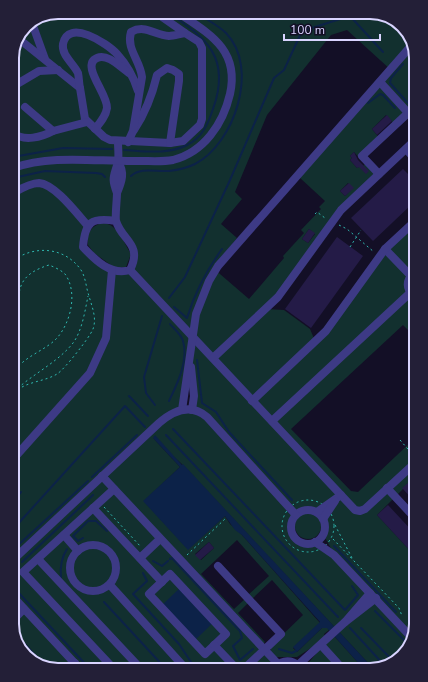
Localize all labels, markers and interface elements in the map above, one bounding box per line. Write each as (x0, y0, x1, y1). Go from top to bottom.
scale bar (284, 16, 380, 42)
text: 100 m (290, 22, 325, 38)

